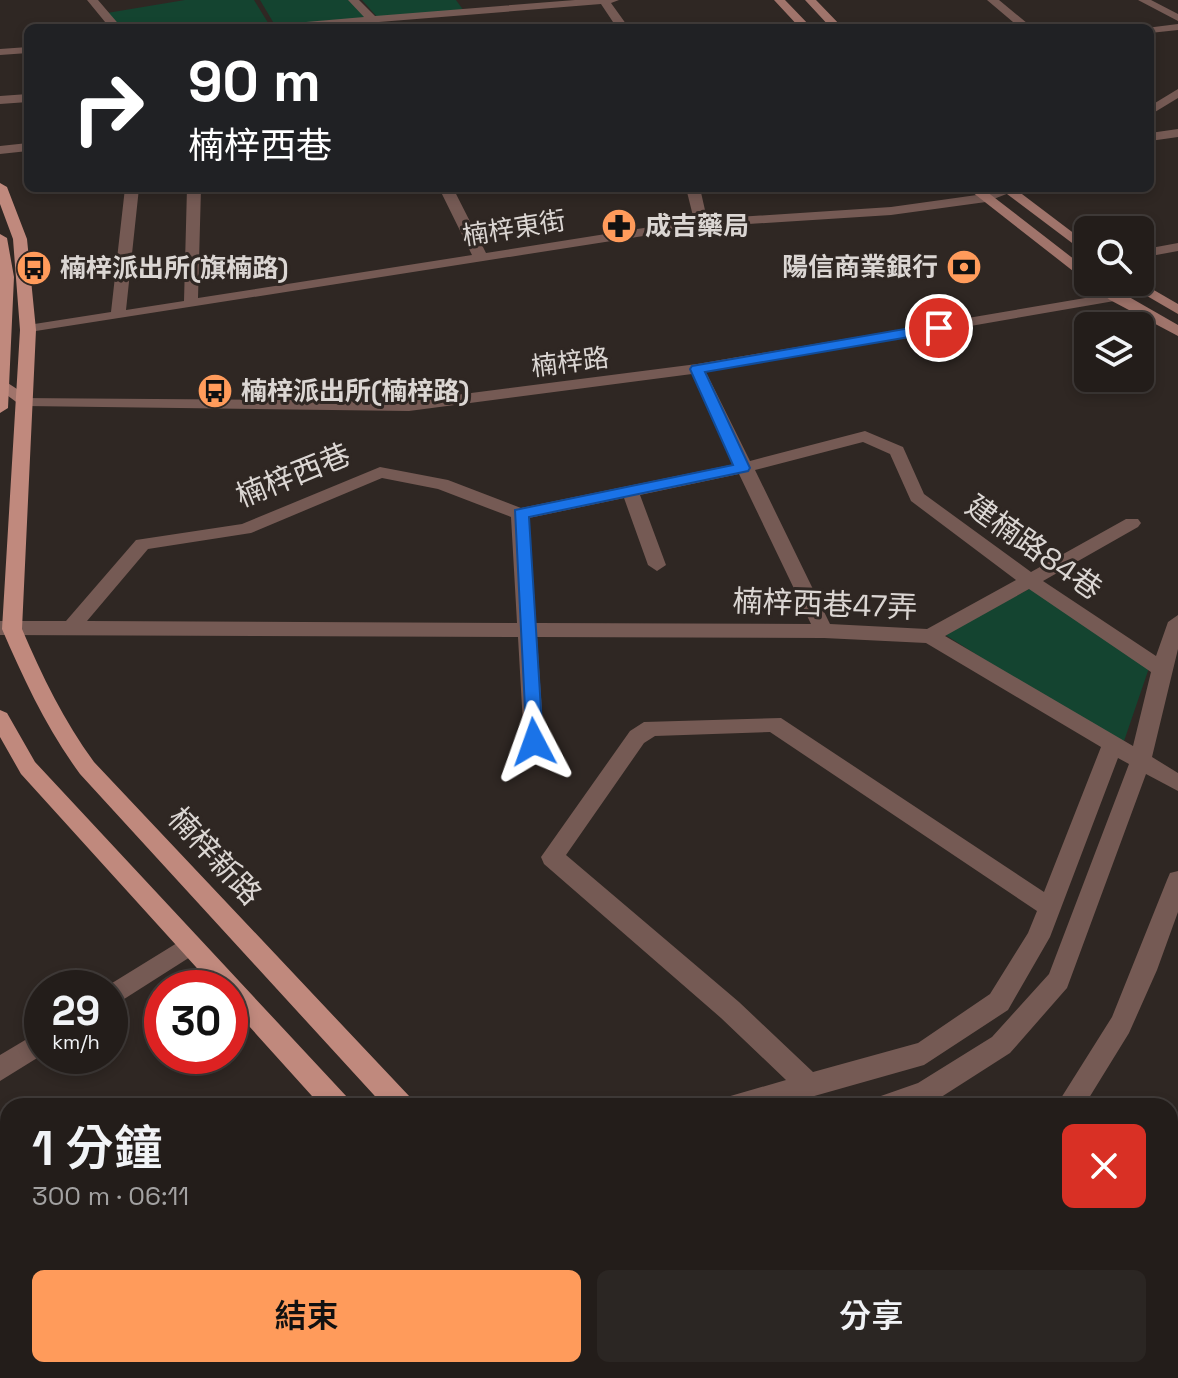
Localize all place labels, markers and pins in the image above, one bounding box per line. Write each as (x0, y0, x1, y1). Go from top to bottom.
pharmacy icon: 成吉藥局 (600, 207, 638, 245)
place label: 成吉藥局 (645, 209, 749, 243)
bank icon: 陽信商業銀行 (945, 248, 983, 286)
bus stop icon: 楠梓派出所(旗楠路) (15, 249, 53, 287)
place label: 陽信商業銀行 (782, 250, 938, 284)
place label: 楠梓派出所(旗楠路) (60, 251, 289, 285)
pin (905, 294, 973, 362)
bus stop icon: 楠梓派出所(楠梓路) (196, 372, 234, 410)
place label: 楠梓派出所(楠梓路) (241, 374, 470, 408)

